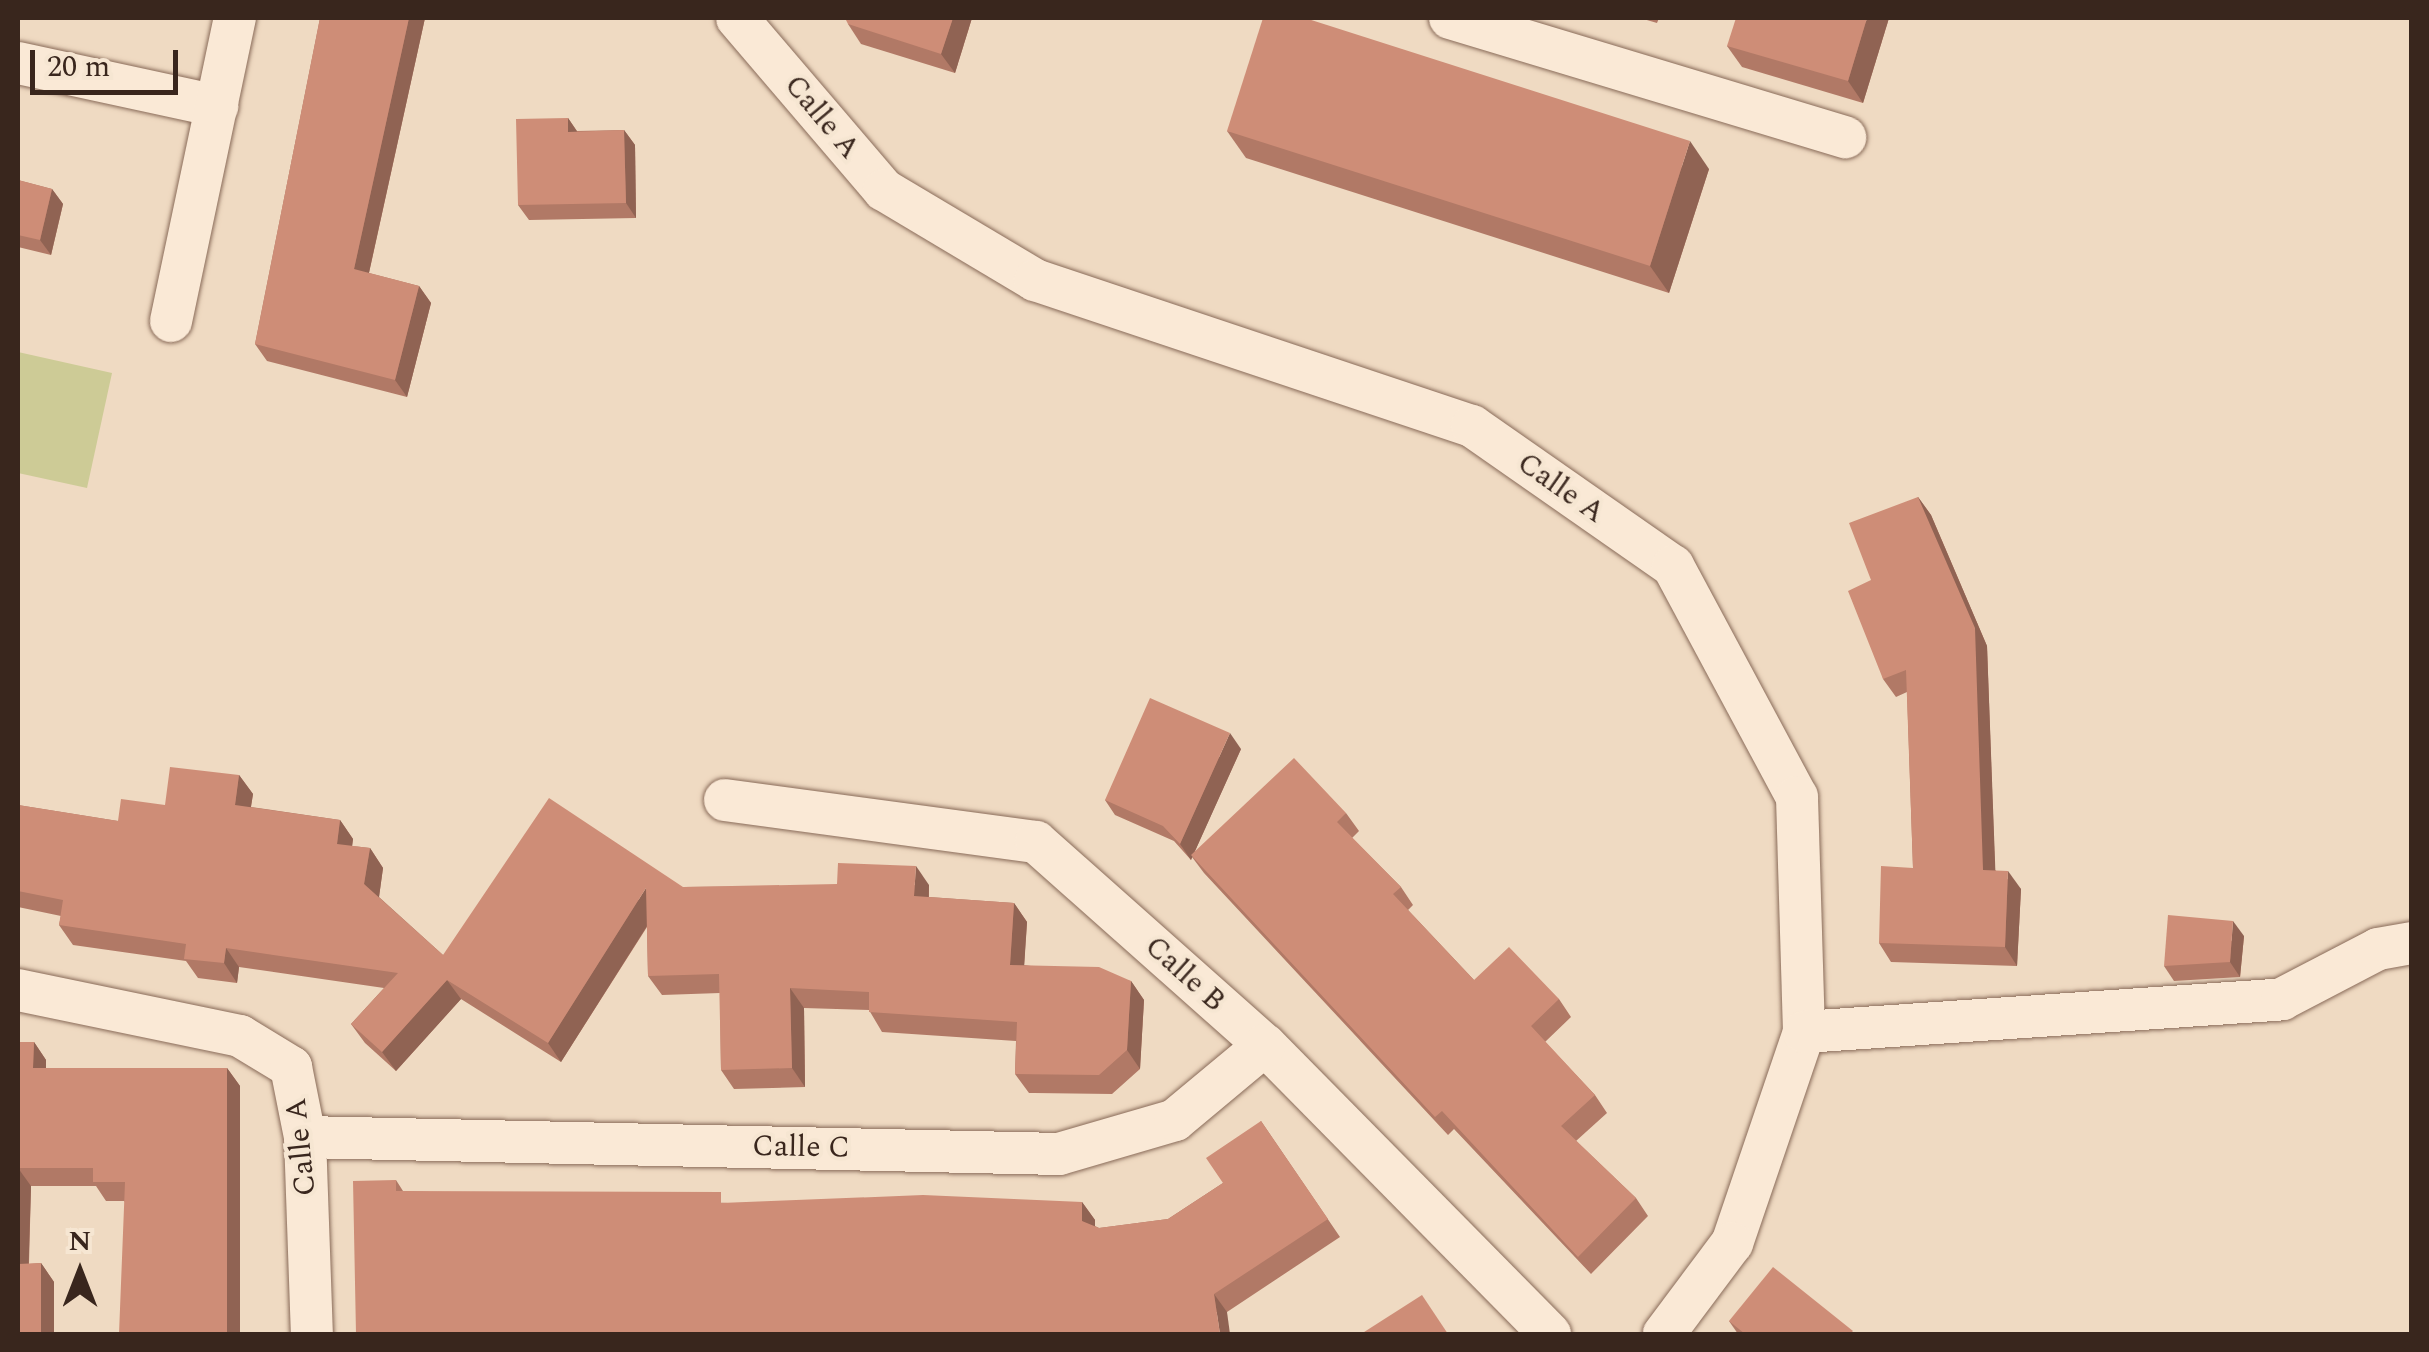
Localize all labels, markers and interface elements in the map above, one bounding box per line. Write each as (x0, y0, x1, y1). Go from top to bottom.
scale bar (35, 30, 182, 92)
text: 20 m (47, 44, 110, 90)
street label: Calle A (777, 68, 867, 166)
street label: Calle A (1510, 445, 1612, 531)
street label: Calle B (1137, 929, 1233, 1019)
street label: Calle A (278, 1096, 324, 1198)
street label: Calle C (752, 1128, 850, 1166)
text: N (69, 1220, 91, 1263)
north arrow (30, 1222, 130, 1322)

